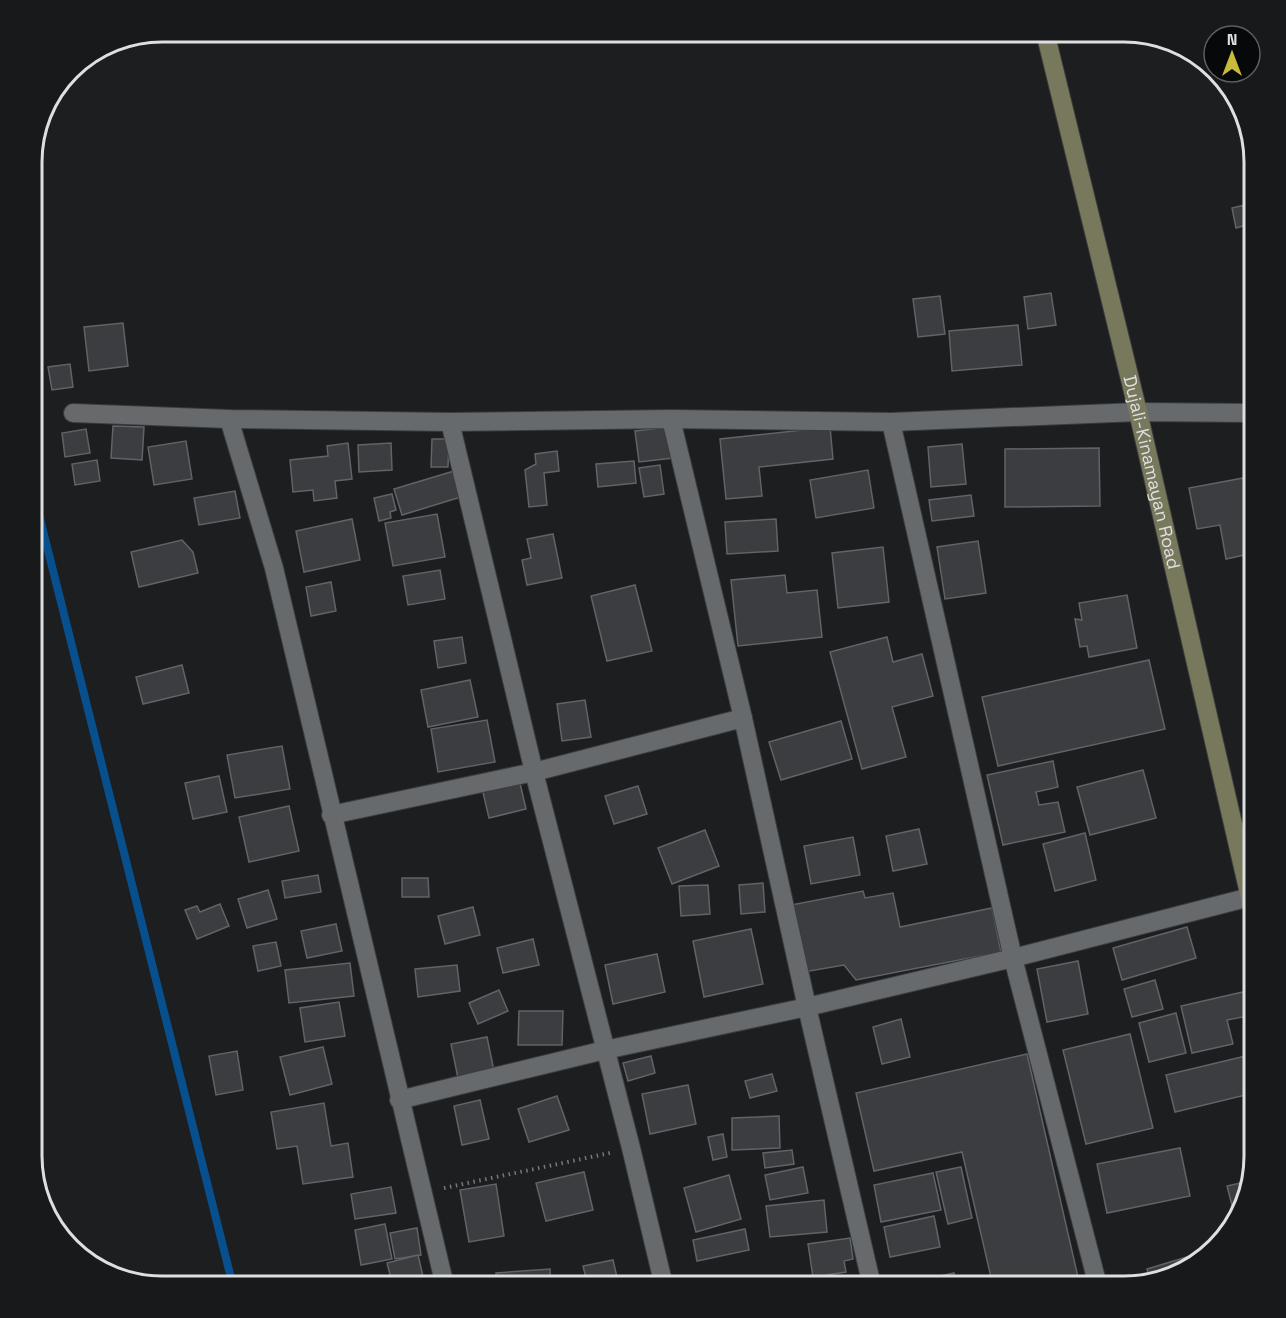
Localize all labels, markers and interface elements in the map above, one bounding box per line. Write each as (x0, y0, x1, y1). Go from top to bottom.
north arrow (1202, 24, 1262, 84)
text: N (1227, 29, 1237, 50)
street label: Dujali-Kinamayan Road (1118, 373, 1186, 571)

